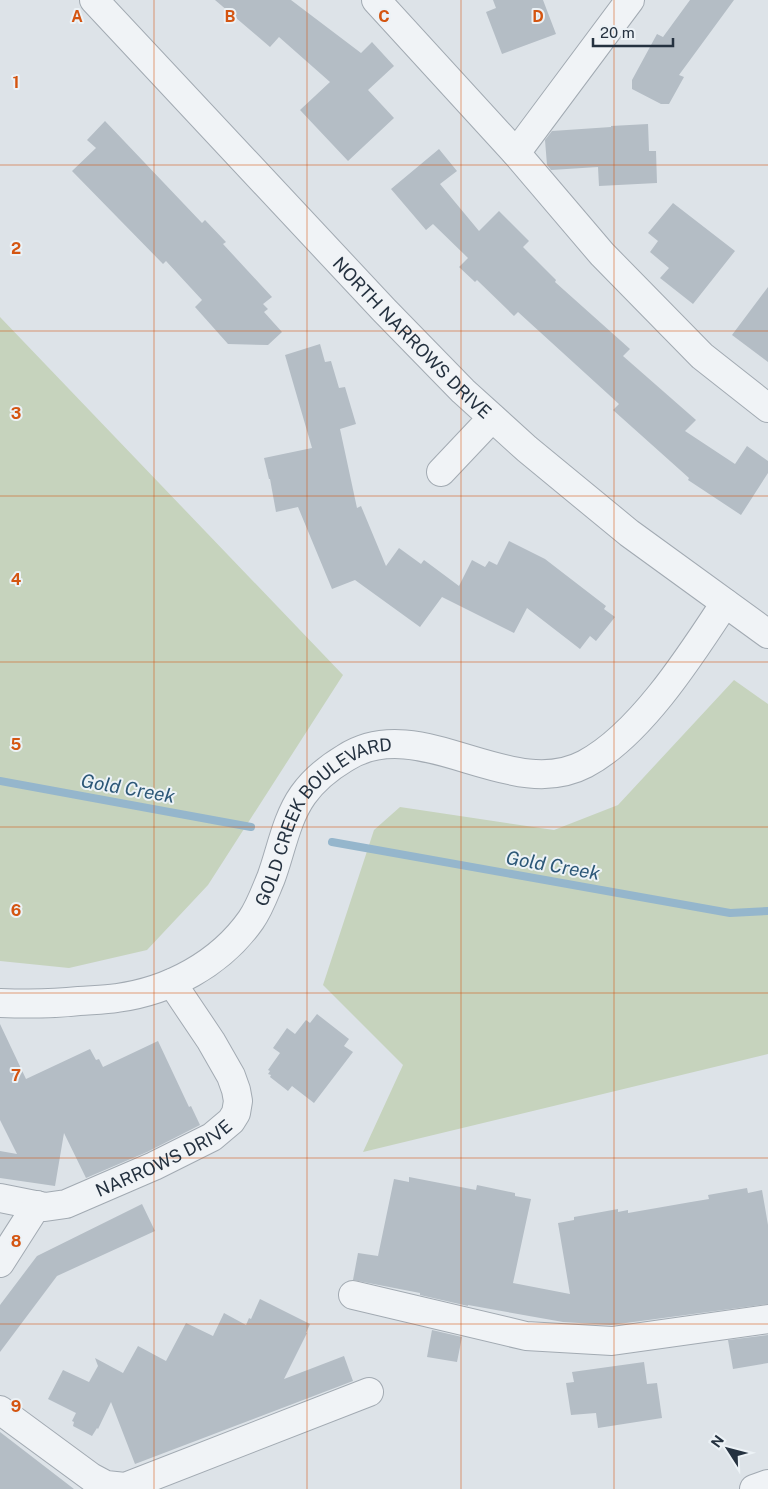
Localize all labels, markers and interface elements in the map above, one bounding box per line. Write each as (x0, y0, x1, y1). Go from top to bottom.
text: A (71, 7, 83, 26)
text: B (225, 7, 236, 26)
text: C (378, 7, 390, 26)
text: D (532, 7, 544, 26)
scale bar (593, 15, 673, 47)
text: 20 m (600, 24, 635, 41)
text: 1 (13, 73, 19, 92)
text: 2 (11, 239, 21, 258)
street label: NORTH NARROWS DRIVE (329, 252, 496, 422)
text: 3 (11, 404, 21, 423)
text: 4 (11, 570, 22, 589)
street label: GOLD CREEK BOULEVARD (250, 733, 393, 909)
text: 5 (11, 735, 22, 754)
water label: Gold Creek (79, 769, 177, 807)
water label: Gold Creek (504, 846, 602, 884)
text: 6 (11, 901, 21, 920)
text: 7 (11, 1066, 21, 1085)
street label: NARROWS DRIVE (92, 1115, 236, 1201)
text: 8 (11, 1232, 22, 1251)
text: 9 (11, 1397, 21, 1416)
north arrow (703, 1424, 753, 1474)
text: N (708, 1432, 727, 1450)

